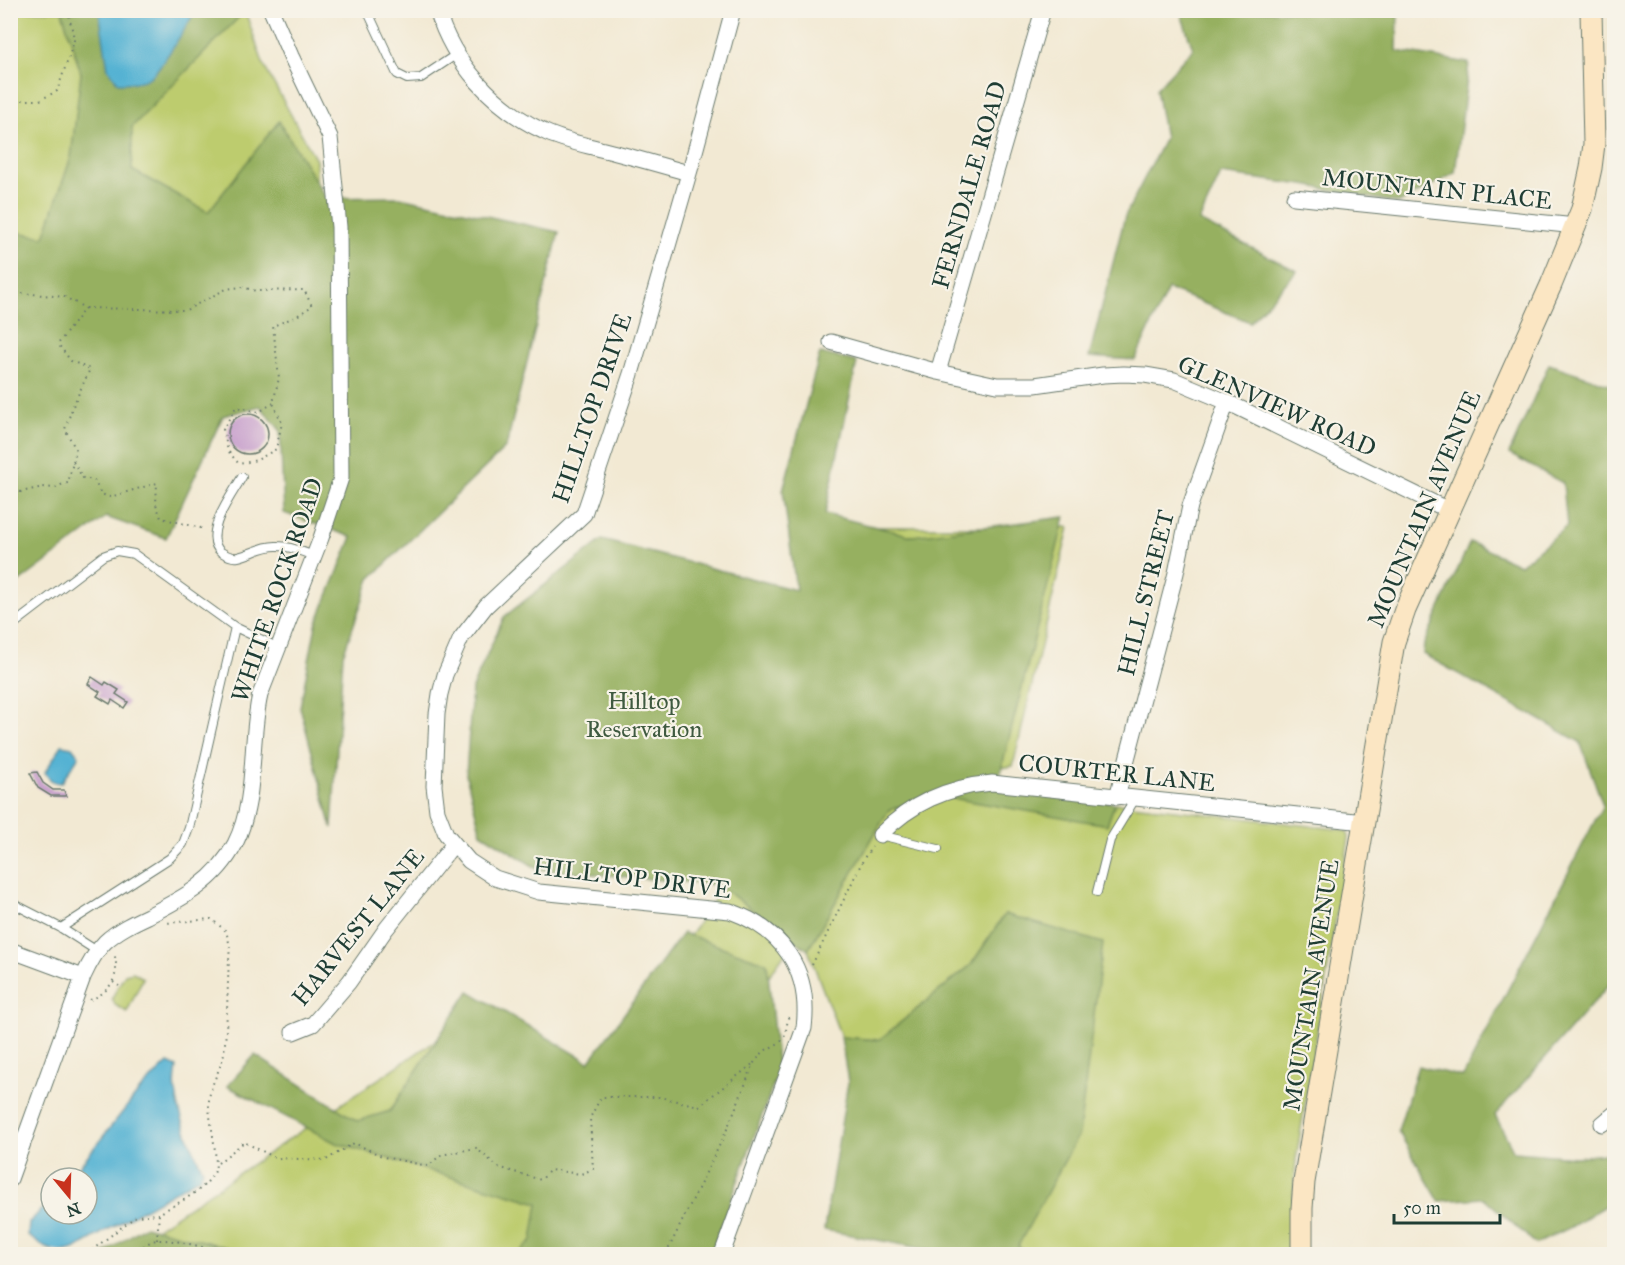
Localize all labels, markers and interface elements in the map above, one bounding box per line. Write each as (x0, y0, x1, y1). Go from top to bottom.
street label: FERNDALE ROAD (925, 78, 1013, 292)
street label: MOUNTAIN PLACE (1320, 162, 1554, 216)
street label: HILLTOP DRIVE (545, 309, 639, 507)
street label: GLENVIEW ROAD (1173, 349, 1381, 463)
street label: MOUNTAIN AVENUE (1360, 386, 1488, 632)
street label: WHITE ROCK ROAD (225, 474, 329, 706)
street label: HILL STREET (1111, 507, 1181, 679)
park label: Hilltop Reservation (586, 686, 702, 744)
street label: COURTER LANE (1017, 748, 1217, 798)
street label: HARVEST LANE (285, 842, 431, 1012)
street label: HILLTOP DRIVE (531, 851, 733, 905)
street label: MOUNTAIN AVENUE (1276, 857, 1346, 1113)
north arrow (39, 1166, 99, 1226)
scale bar (1394, 1187, 1500, 1225)
text: 50 m (1403, 1197, 1441, 1219)
text: N (64, 1199, 83, 1221)

